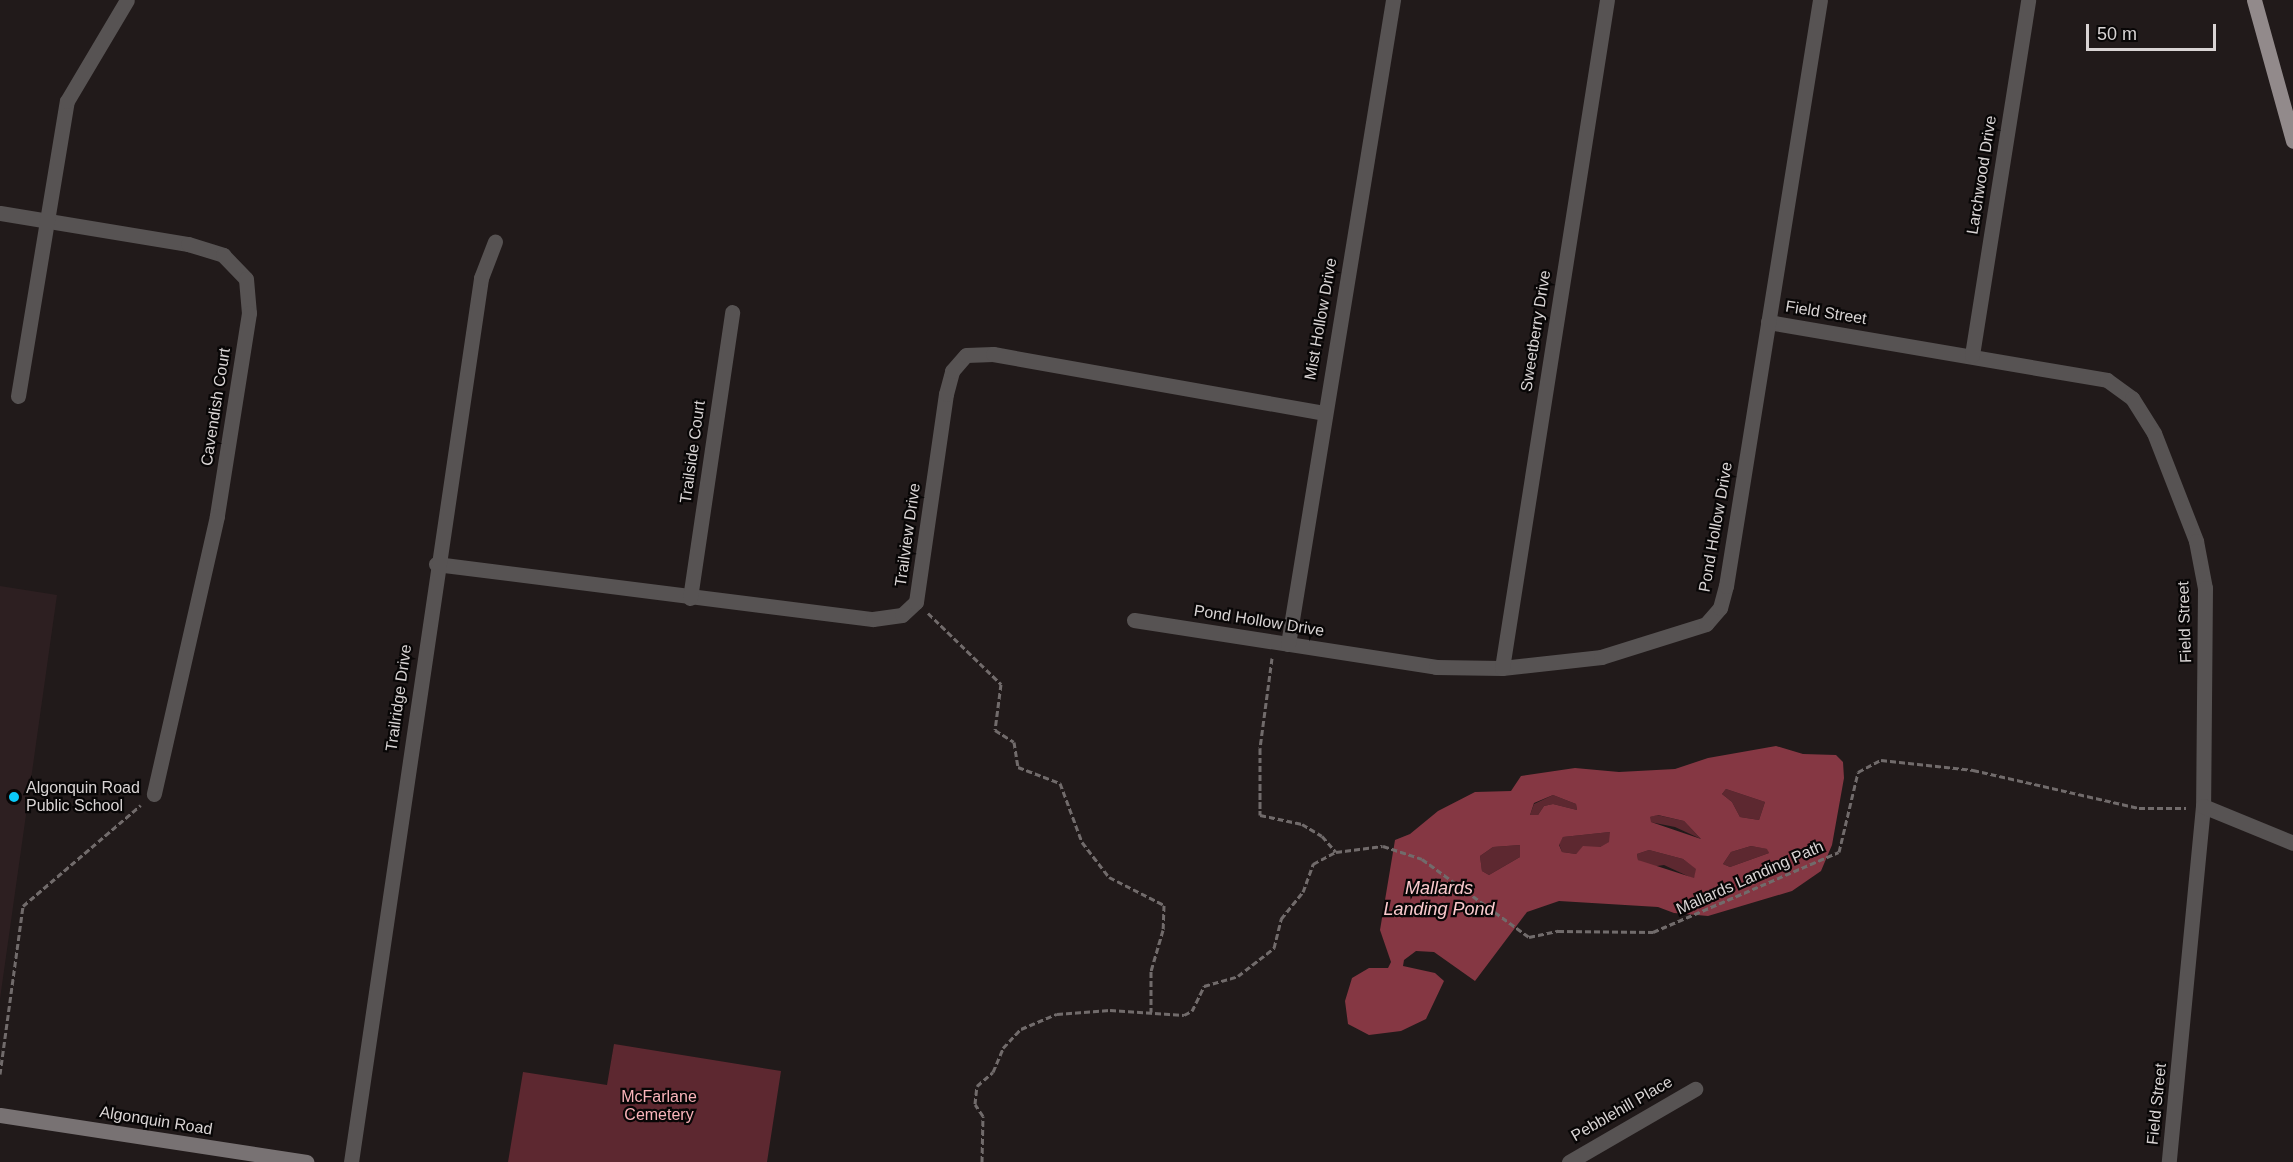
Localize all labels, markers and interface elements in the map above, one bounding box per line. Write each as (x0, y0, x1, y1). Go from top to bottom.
scale bar (2089, 12, 2220, 50)
text: 50 m (2097, 24, 2137, 44)
street label: Larchwood Drive (1963, 114, 2001, 236)
street label: Mist Hollow Drive (1301, 256, 1341, 382)
street label: Sweetberry Drive (1517, 269, 1555, 393)
street label: Field Street (1784, 297, 1868, 329)
street label: Cavendish Court (197, 347, 235, 467)
street label: Trailside Court (676, 399, 710, 505)
street label: Pond Hollow Drive (1695, 461, 1737, 593)
street label: Trailview Drive (891, 482, 925, 588)
street label: Field Street (2174, 581, 2196, 663)
street label: Pond Hollow Drive (1193, 601, 1325, 641)
street label: Trailridge Drive (382, 643, 416, 753)
place label: Algonquin Road Public School (26, 778, 140, 816)
marker: Algonquin Road Public School (7, 790, 21, 804)
street label: Mallards Landing Path (1673, 837, 1827, 919)
water label: Mallards Landing Pond (1383, 878, 1495, 920)
street label: Field Street (2143, 1062, 2171, 1146)
street label: Pebblehill Place (1568, 1072, 1676, 1146)
park label: McFarlane Cemetery (621, 1087, 697, 1125)
street label: Algonquin Road (98, 1103, 214, 1139)

